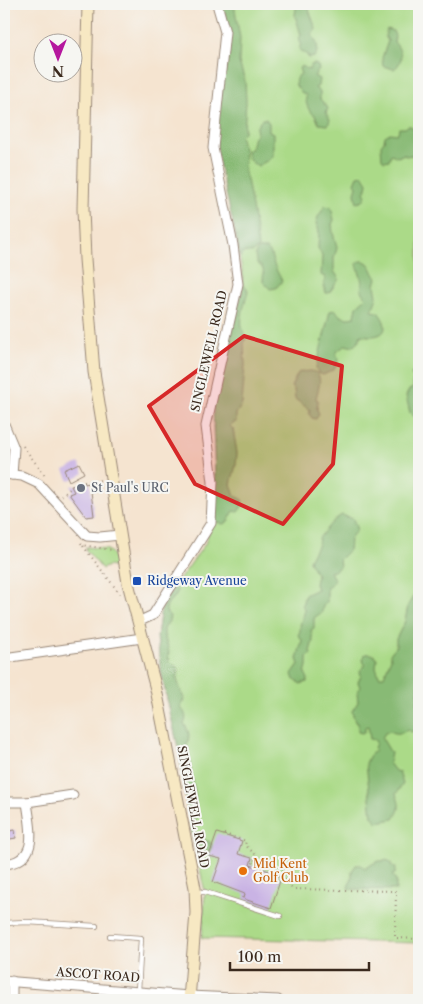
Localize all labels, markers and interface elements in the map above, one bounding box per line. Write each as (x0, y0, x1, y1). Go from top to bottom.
north arrow (32, 32, 82, 82)
text: N (52, 62, 64, 80)
street label: SINGLEWELL ROAD (187, 288, 230, 413)
place label: St Paul's URC (91, 480, 169, 495)
marker: St Paul's URC (75, 482, 87, 494)
place label: Ridgeway Avenue (147, 573, 247, 588)
marker: Ridgeway Avenue (131, 575, 143, 587)
street label: SINGLEWELL ROAD (174, 745, 213, 870)
place label: Mid Kent Golf Club (253, 856, 309, 885)
marker: Mid Kent Golf Club (237, 865, 249, 877)
scale bar (230, 939, 369, 971)
text: 100 m (238, 947, 281, 966)
street label: ASCOT ROAD (55, 964, 141, 985)

